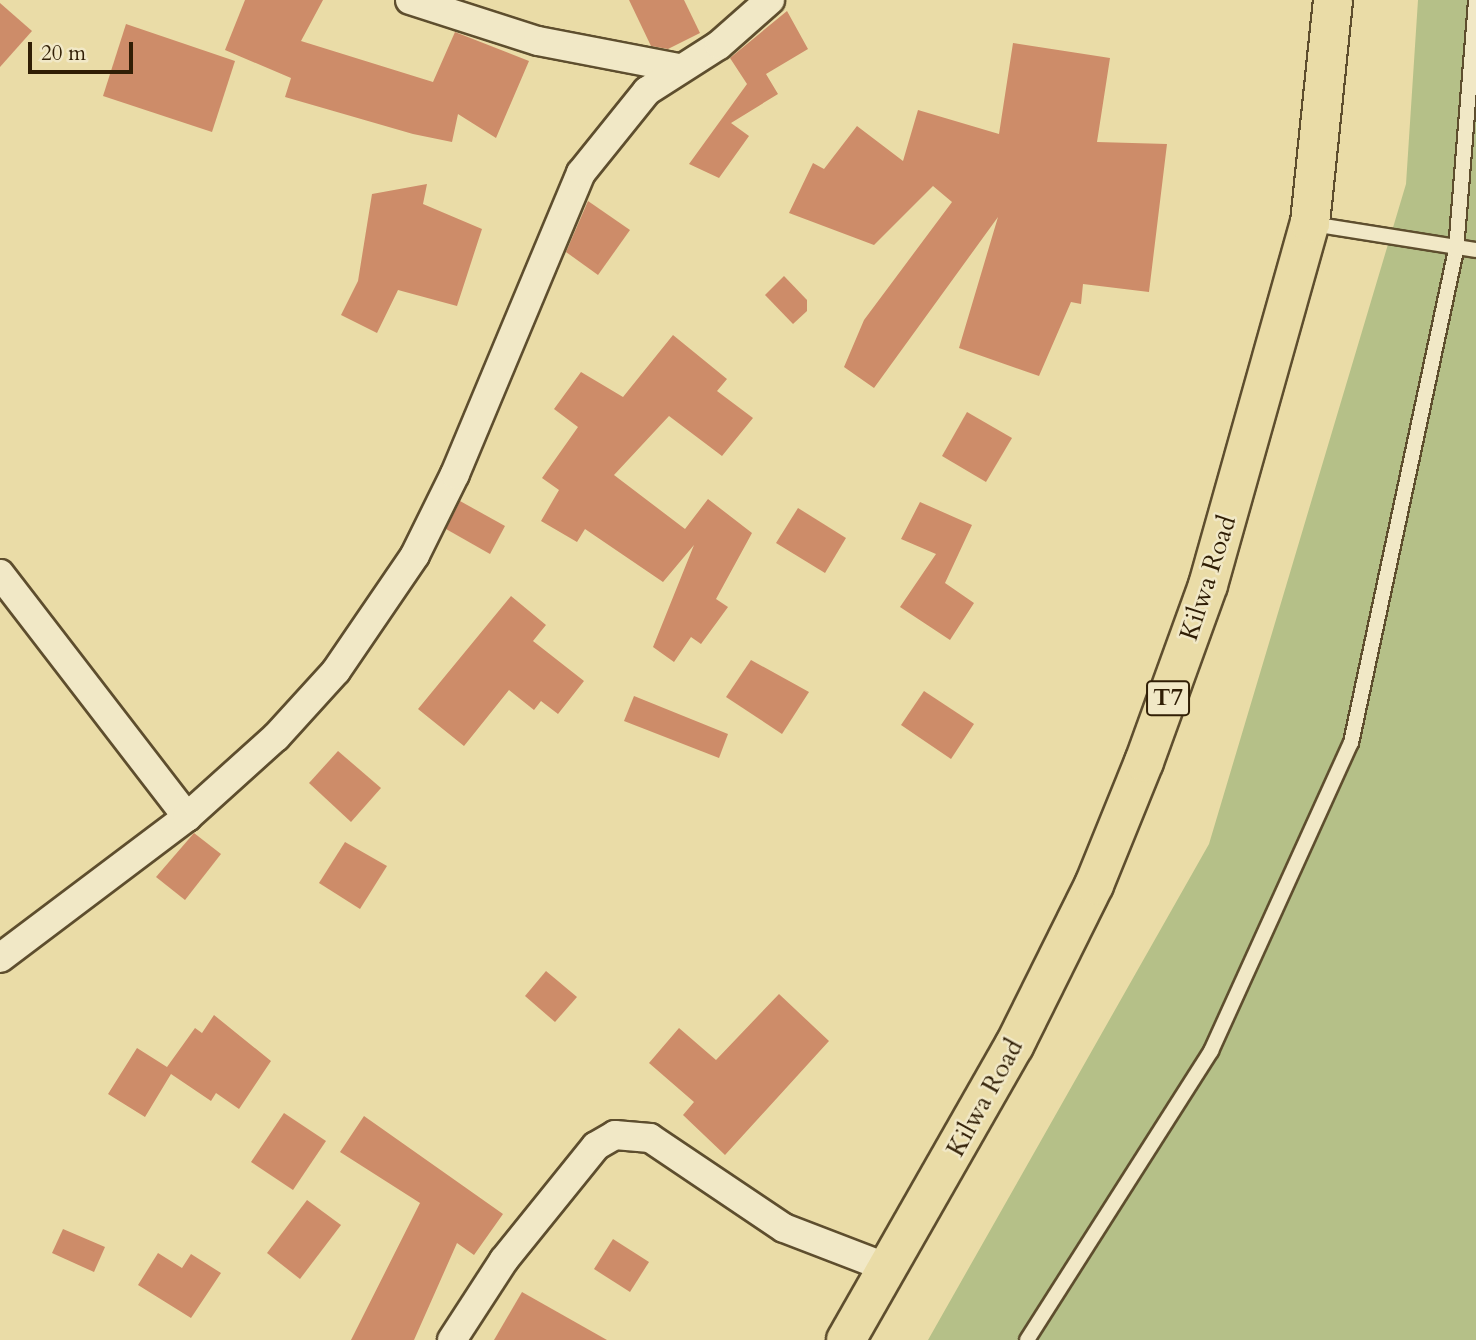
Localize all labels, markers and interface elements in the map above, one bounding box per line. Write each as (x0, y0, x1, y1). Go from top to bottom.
scale bar (32, 28, 136, 72)
text: 20 m (41, 39, 86, 68)
street label: Kilwa Road (1173, 512, 1243, 644)
road number: T7 (1145, 678, 1191, 718)
street label: Kilwa Road (940, 1034, 1030, 1162)

